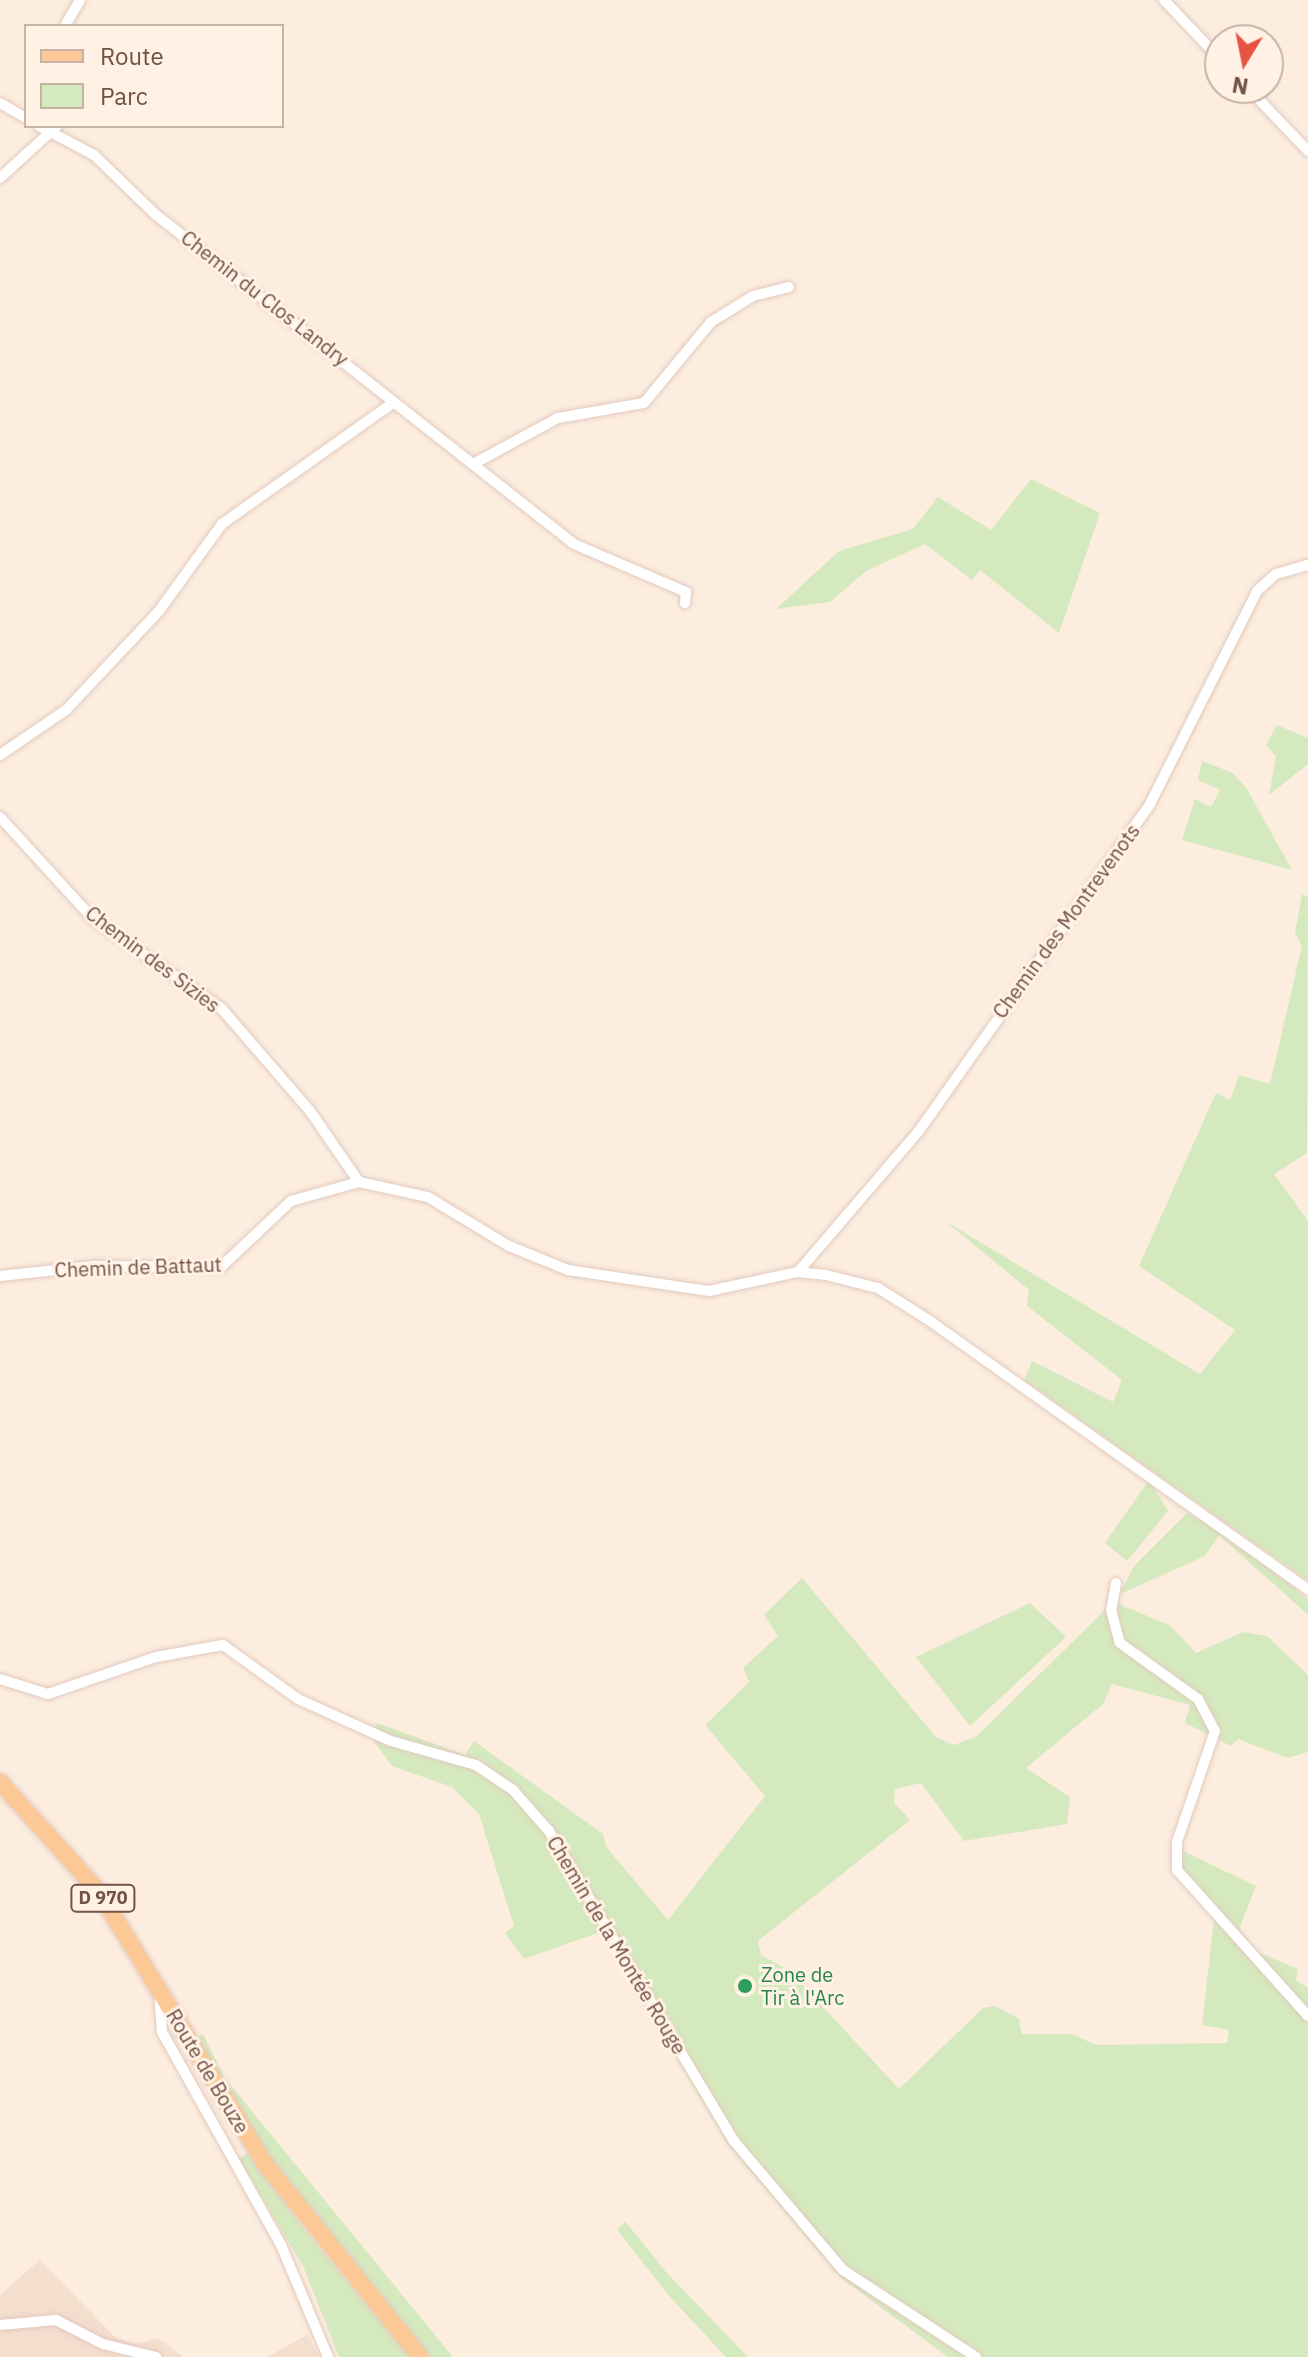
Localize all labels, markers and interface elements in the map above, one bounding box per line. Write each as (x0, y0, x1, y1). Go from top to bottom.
legend (24, 24, 284, 128)
north arrow (1204, 24, 1284, 104)
text: Route (100, 40, 164, 72)
text: N (1230, 70, 1250, 102)
text: Parc (100, 80, 148, 112)
street label: Chemin du Clos Landry (177, 225, 353, 371)
street label: Chemin des Montrevenots (987, 819, 1145, 1023)
street label: Chemin des Sizies (81, 901, 225, 1017)
street label: Chemin de Battaut (54, 1252, 222, 1282)
street label: Chemin de la Montée Rouge (542, 1832, 692, 2058)
road number: D 970 (69, 1884, 137, 1912)
place label: Zone de Tir à l'Arc (761, 1962, 844, 2009)
marker: Zone de Tir à l'Arc (736, 1977, 754, 1995)
street label: Route de Bouze (161, 2005, 255, 2137)

